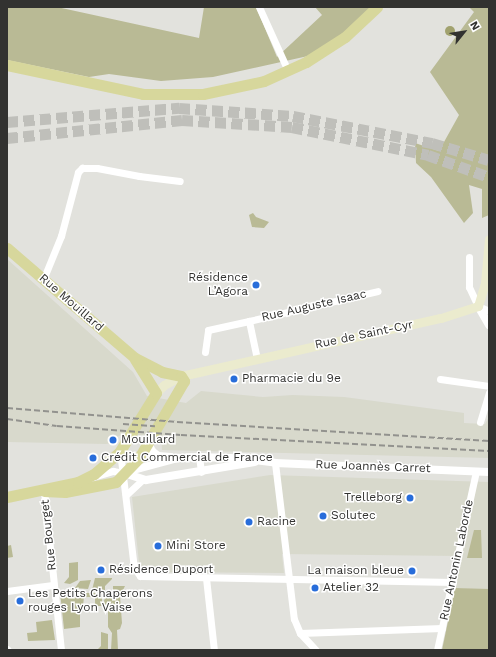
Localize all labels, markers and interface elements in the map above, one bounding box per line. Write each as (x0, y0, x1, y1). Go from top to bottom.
north arrow (444, 12, 484, 52)
text: N (467, 19, 482, 33)
street label: Rue Mouillard (36, 271, 106, 335)
place label: Résidence L’Agora (188, 271, 248, 299)
marker: Résidence L’Agora (251, 280, 261, 290)
street label: Rue Auguste Isaac (260, 287, 368, 325)
street label: Rue de Saint-Cyr (314, 318, 414, 352)
place label: Pharmacie du 9e (242, 372, 341, 386)
marker: Pharmacie du 9e (229, 374, 239, 384)
place label: Mouillard (121, 433, 175, 447)
marker: Mouillard (108, 435, 118, 445)
place label: Crédit Commercial de France (101, 451, 273, 465)
marker: Crédit Commercial de France (88, 453, 98, 463)
street label: Rue Joannès Carret (315, 458, 431, 476)
place label: Trelleborg (344, 491, 402, 505)
marker: Trelleborg (405, 493, 415, 503)
street label: Rue Antonin Laborde (437, 498, 477, 622)
street label: Rue Bourget (38, 499, 60, 571)
place label: Solutec (331, 509, 376, 523)
marker: Solutec (318, 511, 328, 521)
place label: Racine (257, 515, 296, 529)
marker: Racine (244, 517, 254, 527)
place label: Mini Store (166, 539, 226, 553)
marker: Mini Store (153, 541, 163, 551)
place label: Résidence Duport (109, 563, 213, 577)
place label: La maison bleue (307, 564, 404, 578)
marker: Résidence Duport (96, 565, 106, 575)
marker: La maison bleue (407, 566, 417, 576)
place label: Atelier 32 (323, 581, 379, 595)
marker: Atelier 32 (310, 583, 320, 593)
place label: Les Petits Chaperons rouges Lyon Vaise (28, 587, 153, 615)
marker: Les Petits Chaperons rouges Lyon Vaise (15, 596, 25, 606)

